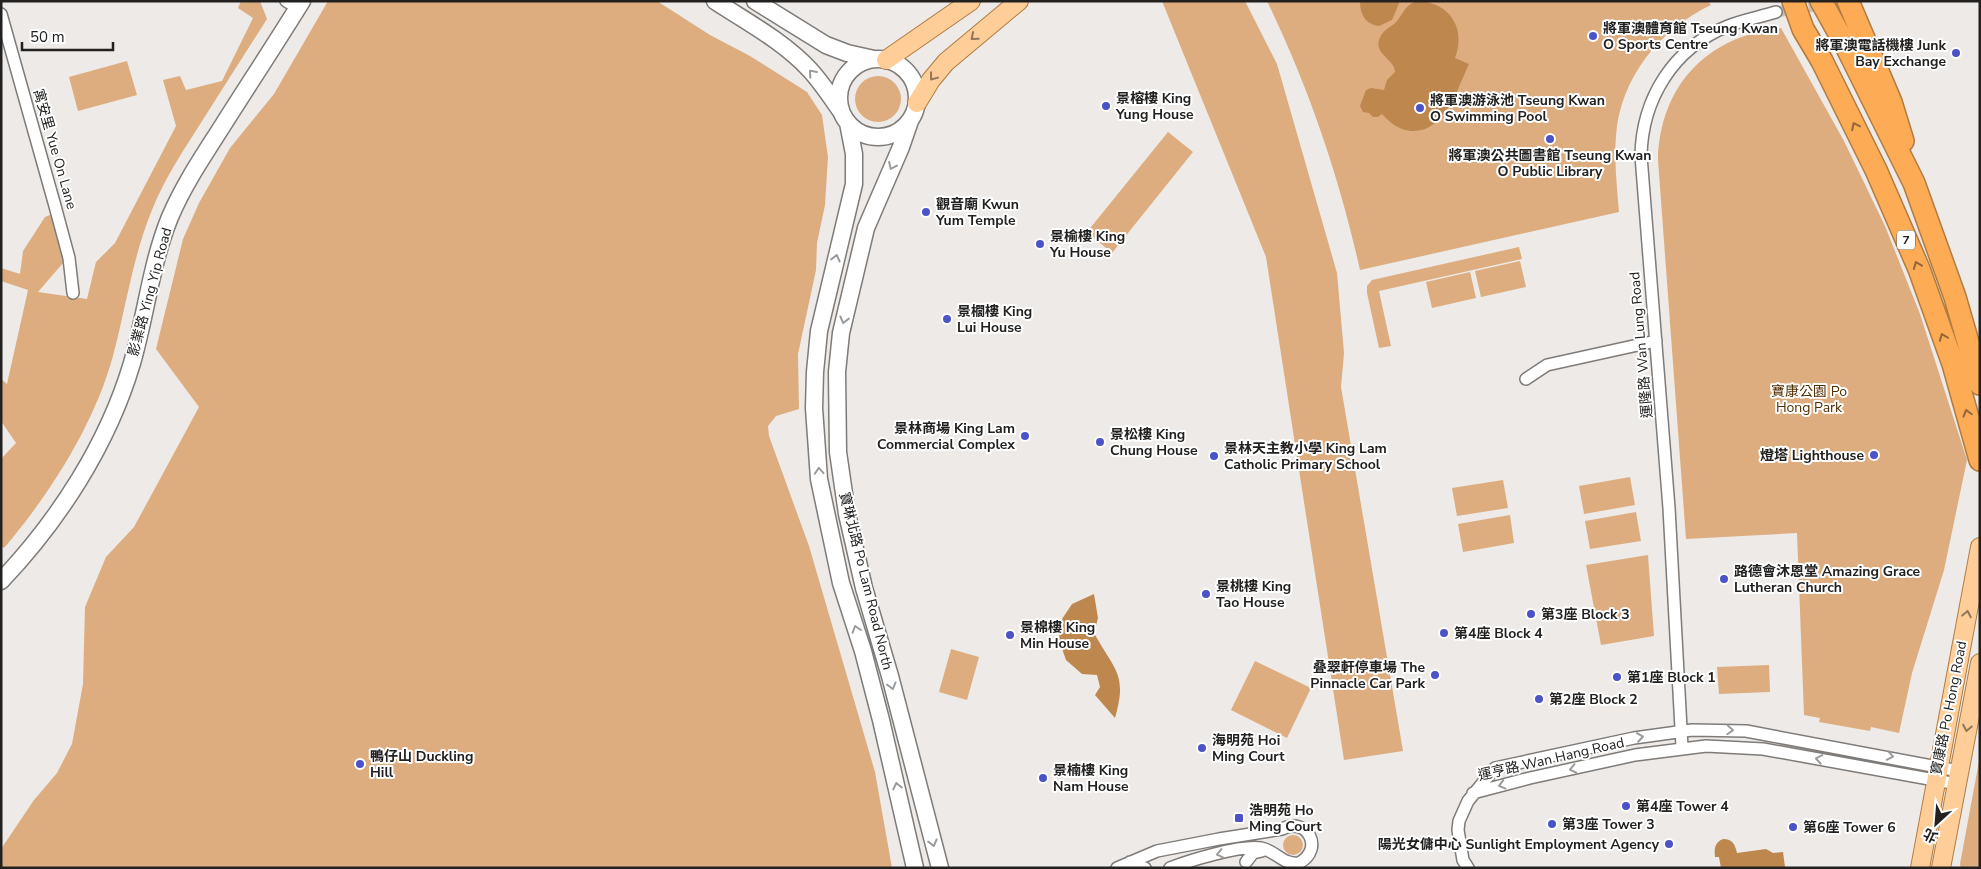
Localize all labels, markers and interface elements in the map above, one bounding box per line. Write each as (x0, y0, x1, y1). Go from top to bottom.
place label: 將軍澳體育館 Tseung Kwan O Sports Centre (1603, 19, 1778, 54)
scale bar (22, 20, 114, 52)
text: 50 m (30, 27, 65, 47)
marker: 將軍澳體育館 Tseung Kwan O Sports Centre (1587, 30, 1599, 42)
one-way arrow (970, 32, 979, 41)
place label: 將軍澳電話機樓 Junk Bay Exchange (1815, 36, 1946, 71)
marker: 將軍澳電話機樓 Junk Bay Exchange (1950, 47, 1962, 59)
one-way arrow (809, 70, 818, 79)
one-way arrow (931, 71, 939, 80)
street label: 寓安里 Yue On Lane (29, 87, 81, 211)
place label: 景榕樓 King Yung House (1115, 89, 1194, 124)
place label: 將軍澳游泳池 Tseung Kwan O Swimming Pool (1430, 91, 1605, 126)
marker: 景榕樓 King Yung House (1100, 100, 1112, 112)
marker: 將軍澳游泳池 Tseung Kwan O Swimming Pool (1414, 102, 1426, 114)
one-way arrow (1851, 122, 1861, 131)
marker: 將軍澳公共圖書館 Tseung Kwan O Public Library (1544, 133, 1556, 145)
place label: 將軍澳公共圖書館 Tseung Kwan O Public Library (1449, 146, 1651, 181)
one-way arrow (888, 161, 898, 170)
place label: 觀音廟 Kwun Yum Temple (935, 195, 1019, 230)
marker: 觀音廟 Kwun Yum Temple (920, 206, 932, 218)
street label: 影業路 Ying Yip Road (124, 225, 176, 359)
place label: 景榆樓 King Yu House (1049, 227, 1125, 262)
road number: 7 (1897, 230, 1915, 250)
marker: 景榆樓 King Yu House (1034, 238, 1046, 250)
one-way arrow (830, 254, 841, 263)
one-way arrow (1912, 261, 1922, 269)
street label: 運隆路 Wan Lung Road (1625, 271, 1657, 419)
place label: 景櫚樓 King Lui House (957, 302, 1032, 337)
marker: 景櫚樓 King Lui House (941, 313, 953, 325)
one-way arrow (839, 316, 850, 325)
one-way arrow (1939, 333, 1949, 342)
park label: 寶康公園 Po Hong Park (1771, 382, 1847, 417)
one-way arrow (1962, 408, 1973, 417)
place label: 景林商場 King Lam Commercial Complex (877, 419, 1015, 454)
place label: 景松樓 King Chung House (1110, 425, 1198, 460)
marker: 景林商場 King Lam Commercial Complex (1019, 430, 1031, 442)
marker: 景松樓 King Chung House (1094, 436, 1106, 448)
place label: 景林天主教小學 King Lam Catholic Primary School (1224, 439, 1387, 474)
place label: 燈塔 Lighthouse (1760, 446, 1864, 465)
marker: 燈塔 Lighthouse (1868, 449, 1880, 461)
marker: 景林天主教小學 King Lam Catholic Primary School (1208, 450, 1220, 462)
one-way arrow (813, 467, 824, 475)
street label: 寶琳北路 Po Lam Road North (835, 490, 897, 672)
place label: 路德會沐恩堂 Amazing Grace Lutheran Church (1734, 562, 1921, 597)
marker: 路德會沐恩堂 Amazing Grace Lutheran Church (1718, 573, 1730, 585)
place label: 景桃樓 King Tao House (1216, 577, 1291, 612)
marker: 景桃樓 King Tao House (1200, 588, 1212, 600)
place label: 第3座 Block 3 (1541, 605, 1630, 624)
marker: 第3座 Block 3 (1525, 608, 1537, 620)
one-way arrow (1961, 610, 1972, 619)
place label: 景棉樓 King Min House (1020, 618, 1095, 653)
place label: 第4座 Block 4 (1454, 624, 1543, 643)
one-way arrow (851, 625, 861, 634)
marker: 第4座 Block 4 (1438, 627, 1450, 639)
marker: 景棉樓 King Min House (1004, 629, 1016, 641)
street label: 寶康路 Po Hong Road (1927, 639, 1971, 777)
place label: 叠翠軒停車場 The Pinnacle Car Park (1310, 658, 1425, 693)
place label: 第1座 Block 1 (1627, 668, 1716, 687)
marker: 叠翠軒停車場 The Pinnacle Car Park (1429, 669, 1441, 681)
marker: 第1座 Block 1 (1611, 671, 1623, 683)
one-way arrow (887, 681, 897, 689)
place label: 第2座 Block 2 (1549, 690, 1638, 709)
marker: 第2座 Block 2 (1533, 693, 1545, 705)
one-way arrow (1726, 724, 1734, 735)
one-way arrow (1963, 724, 1973, 732)
place label: 海明苑 Hoi Ming Court (1212, 731, 1285, 766)
street label: 運亨路 Wan Hang Road (1476, 733, 1626, 785)
one-way arrow (1636, 733, 1645, 743)
marker: 海明苑 Hoi Ming Court (1196, 742, 1208, 754)
place label: 鴨仔山 Duckling Hill (370, 747, 473, 782)
one-way arrow (1885, 751, 1894, 761)
one-way arrow (1814, 755, 1823, 765)
marker: 鴨仔山 Duckling Hill (354, 758, 366, 770)
place label: 景楠樓 King Nam House (1053, 761, 1129, 796)
one-way arrow (1569, 763, 1578, 774)
marker: 景楠樓 King Nam House (1037, 772, 1049, 784)
one-way arrow (1497, 779, 1506, 790)
one-way arrow (892, 782, 903, 791)
place label: 第4座 Tower 4 (1636, 797, 1729, 816)
north arrow (1911, 799, 1961, 849)
marker: 第4座 Tower 4 (1620, 800, 1632, 812)
place label: 浩明苑 Ho Ming Court (1249, 801, 1322, 836)
marker: 浩明苑 Ho Ming Court (1233, 812, 1245, 824)
place label: 第3座 Tower 3 (1562, 815, 1655, 834)
marker: 第3座 Tower 3 (1546, 818, 1558, 830)
place label: 第6座 Tower 6 (1803, 818, 1896, 837)
marker: 第6座 Tower 6 (1787, 821, 1799, 833)
text: 北 (1920, 824, 1941, 847)
place label: 陽光女傭中心 Sunlight Employment Agency (1378, 835, 1660, 854)
one-way arrow (928, 838, 938, 846)
marker: 陽光女傭中心 Sunlight Employment Agency (1663, 838, 1675, 850)
one-way arrow (1216, 848, 1225, 859)

